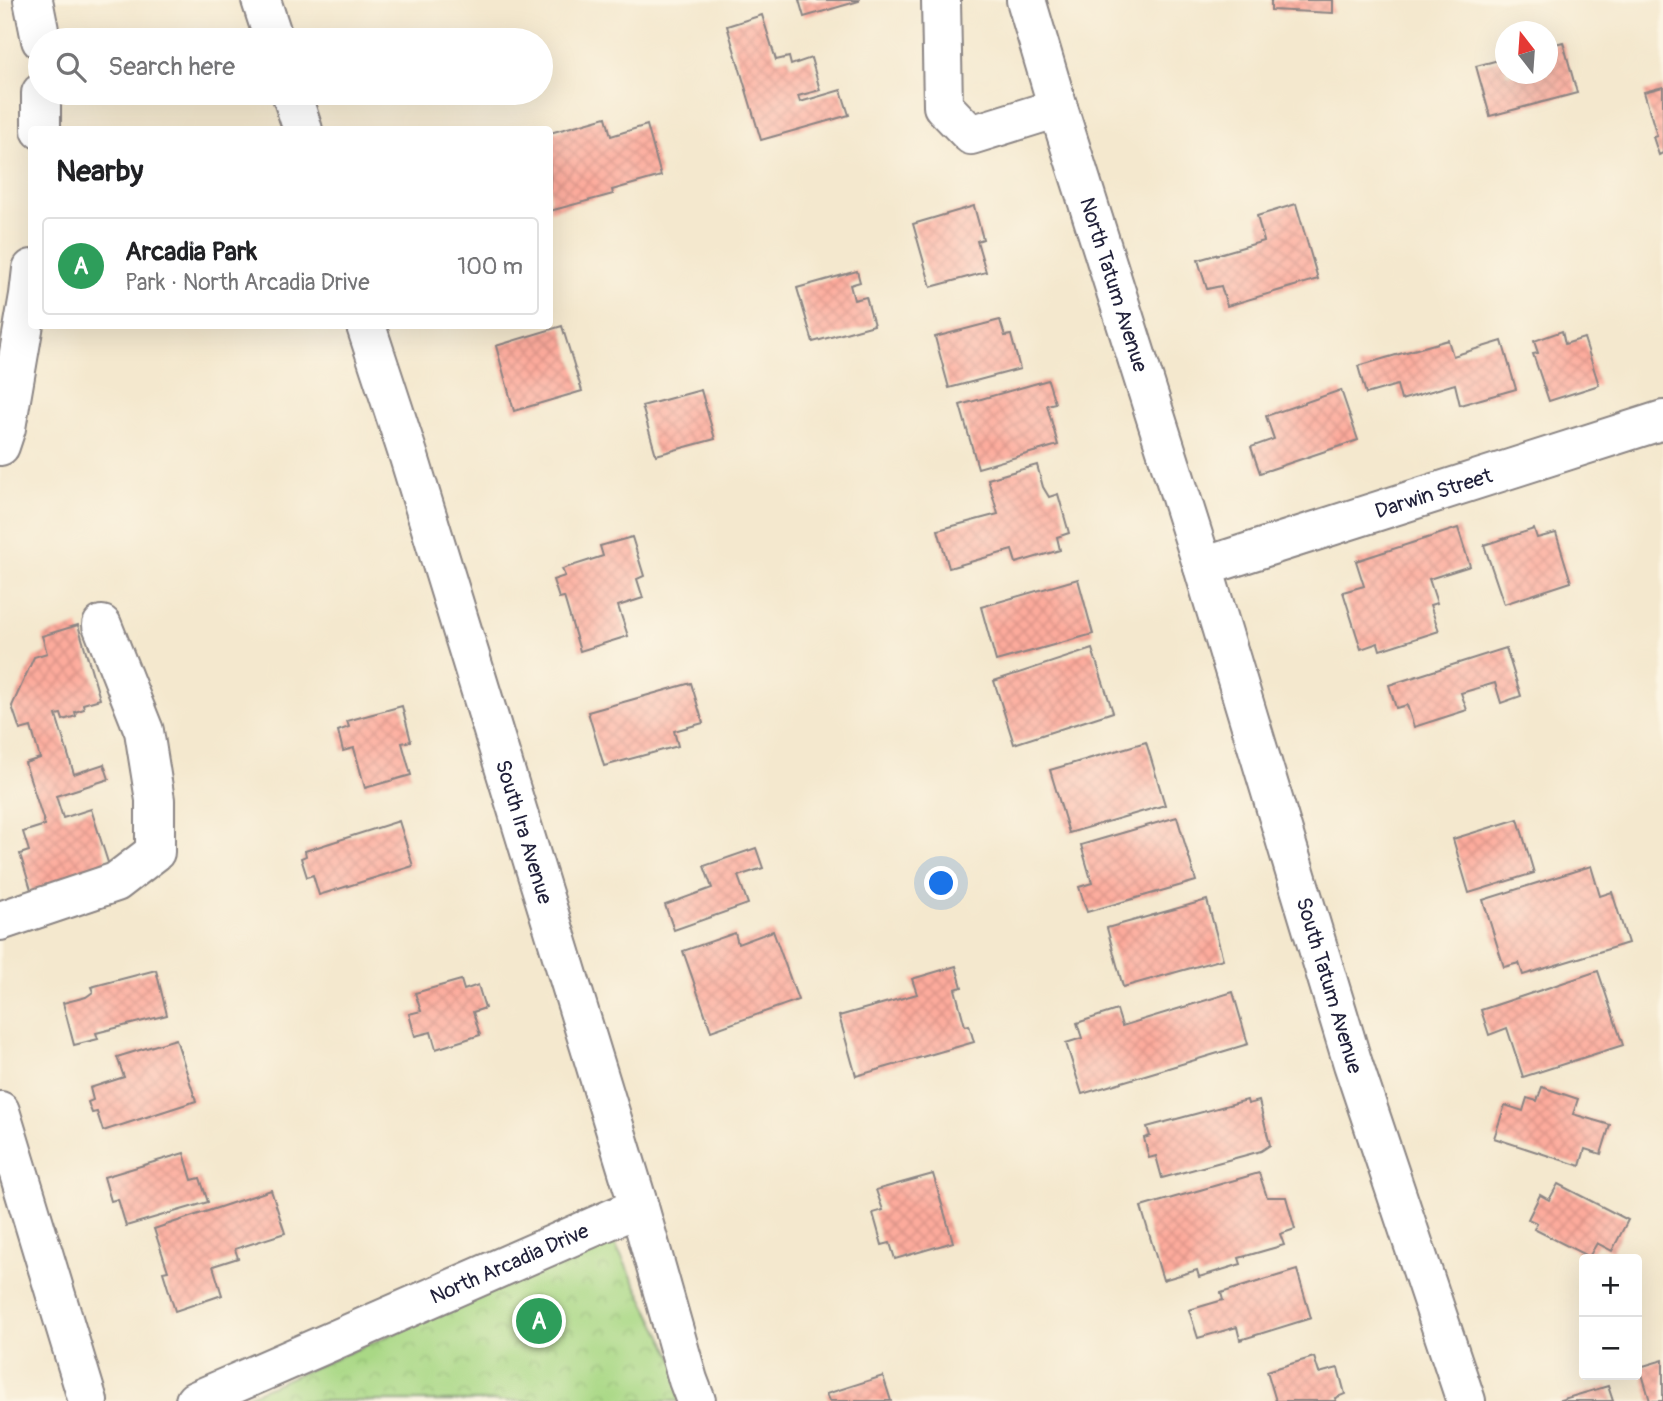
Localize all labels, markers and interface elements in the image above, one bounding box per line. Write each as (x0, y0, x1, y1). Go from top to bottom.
north arrow (1495, 21, 1558, 84)
search box (28, 28, 553, 105)
icon: search (52, 48, 90, 86)
text: Search here (108, 51, 235, 83)
text: Nearby (56, 153, 143, 190)
street label: North Tatum Avenue (1074, 194, 1154, 376)
text: Arcadia Park (125, 236, 257, 268)
text: A (74, 252, 88, 281)
text: 100 m (457, 252, 523, 281)
text: Park · North Arcadia Drive (125, 268, 370, 297)
street label: Darwin Street (1371, 462, 1496, 525)
street label: South Ira Avenue (489, 757, 559, 908)
your location (924, 866, 958, 900)
street label: South Tatum Avenue (1290, 894, 1369, 1078)
street label: North Arcadia Drive (426, 1217, 594, 1310)
map controls (1579, 1254, 1642, 1380)
button: + (1579, 1254, 1642, 1317)
pin: A (516, 1295, 562, 1347)
button: − (1579, 1317, 1642, 1380)

